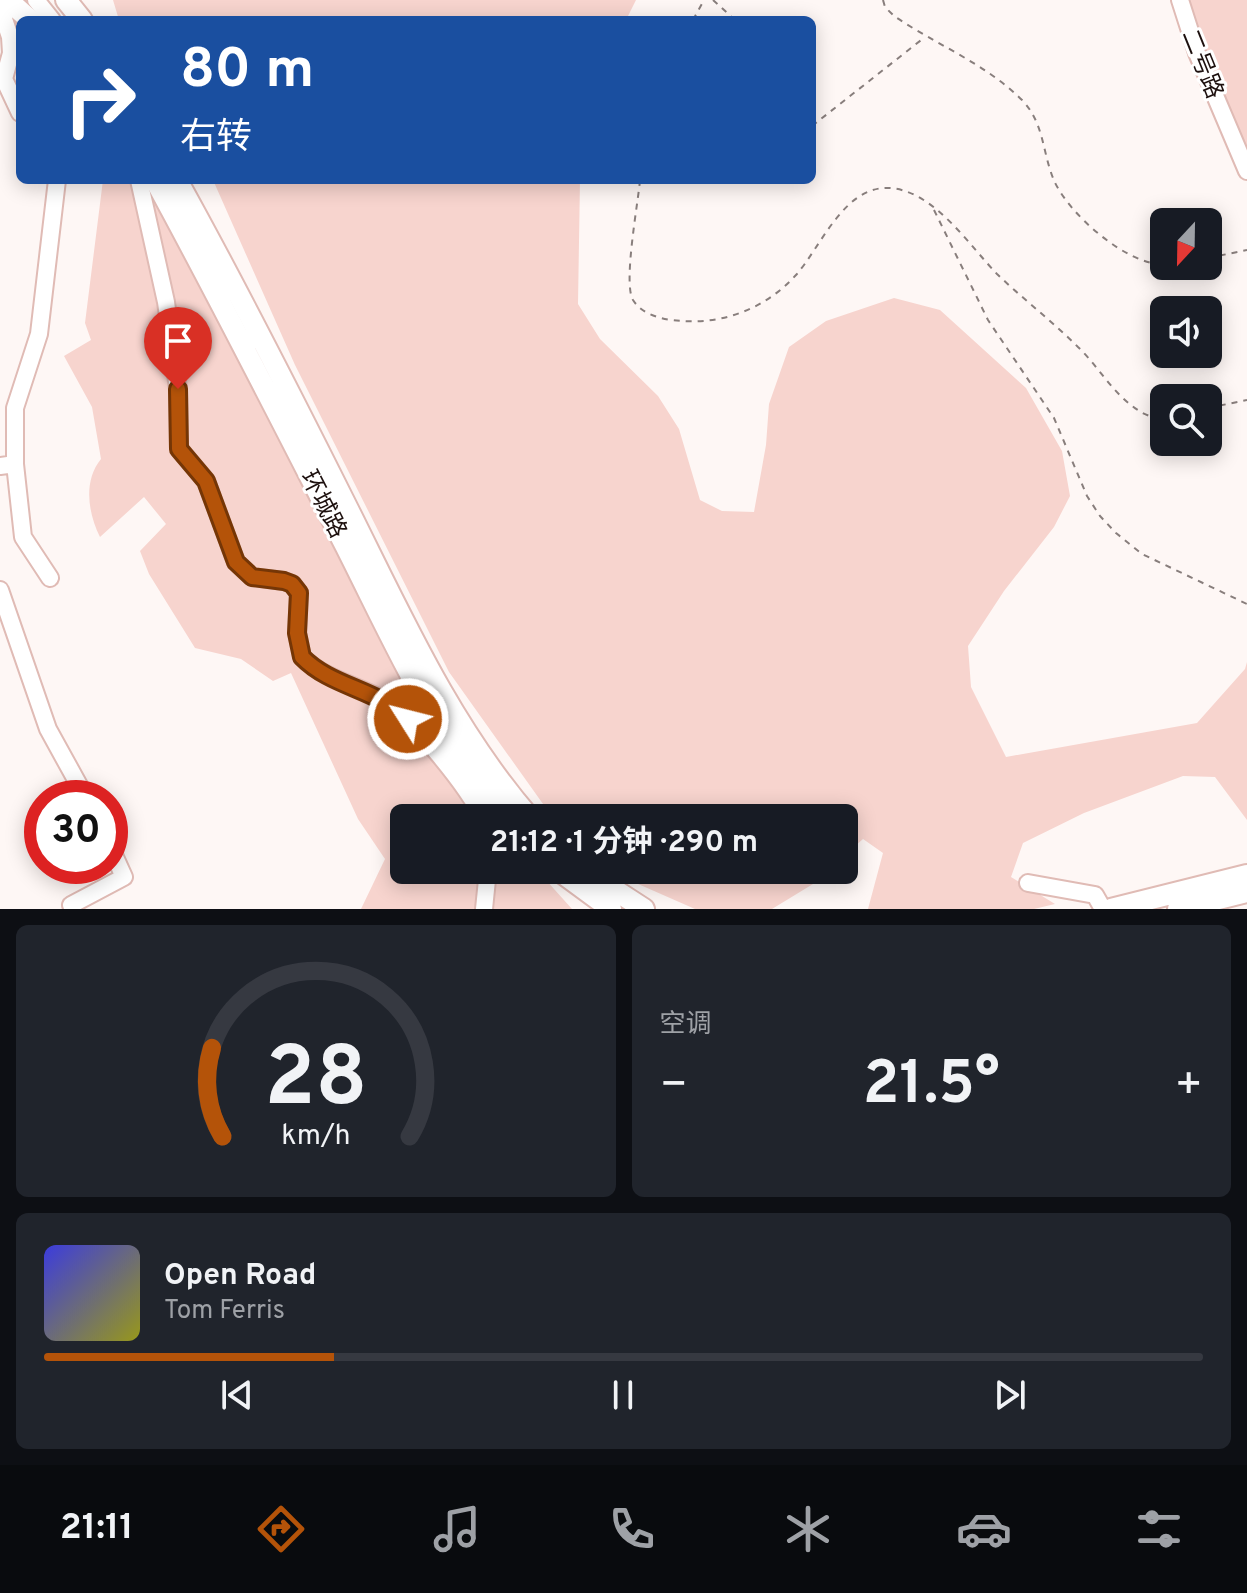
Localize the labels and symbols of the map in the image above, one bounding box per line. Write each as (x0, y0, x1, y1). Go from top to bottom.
street label: 二号路 (1174, 26, 1229, 104)
north arrow (1150, 208, 1222, 280)
pin (144, 307, 212, 389)
street label: 环城路 (293, 466, 352, 544)
position arrow (366, 677, 450, 761)
speed limit sign: 30 (24, 780, 128, 884)

